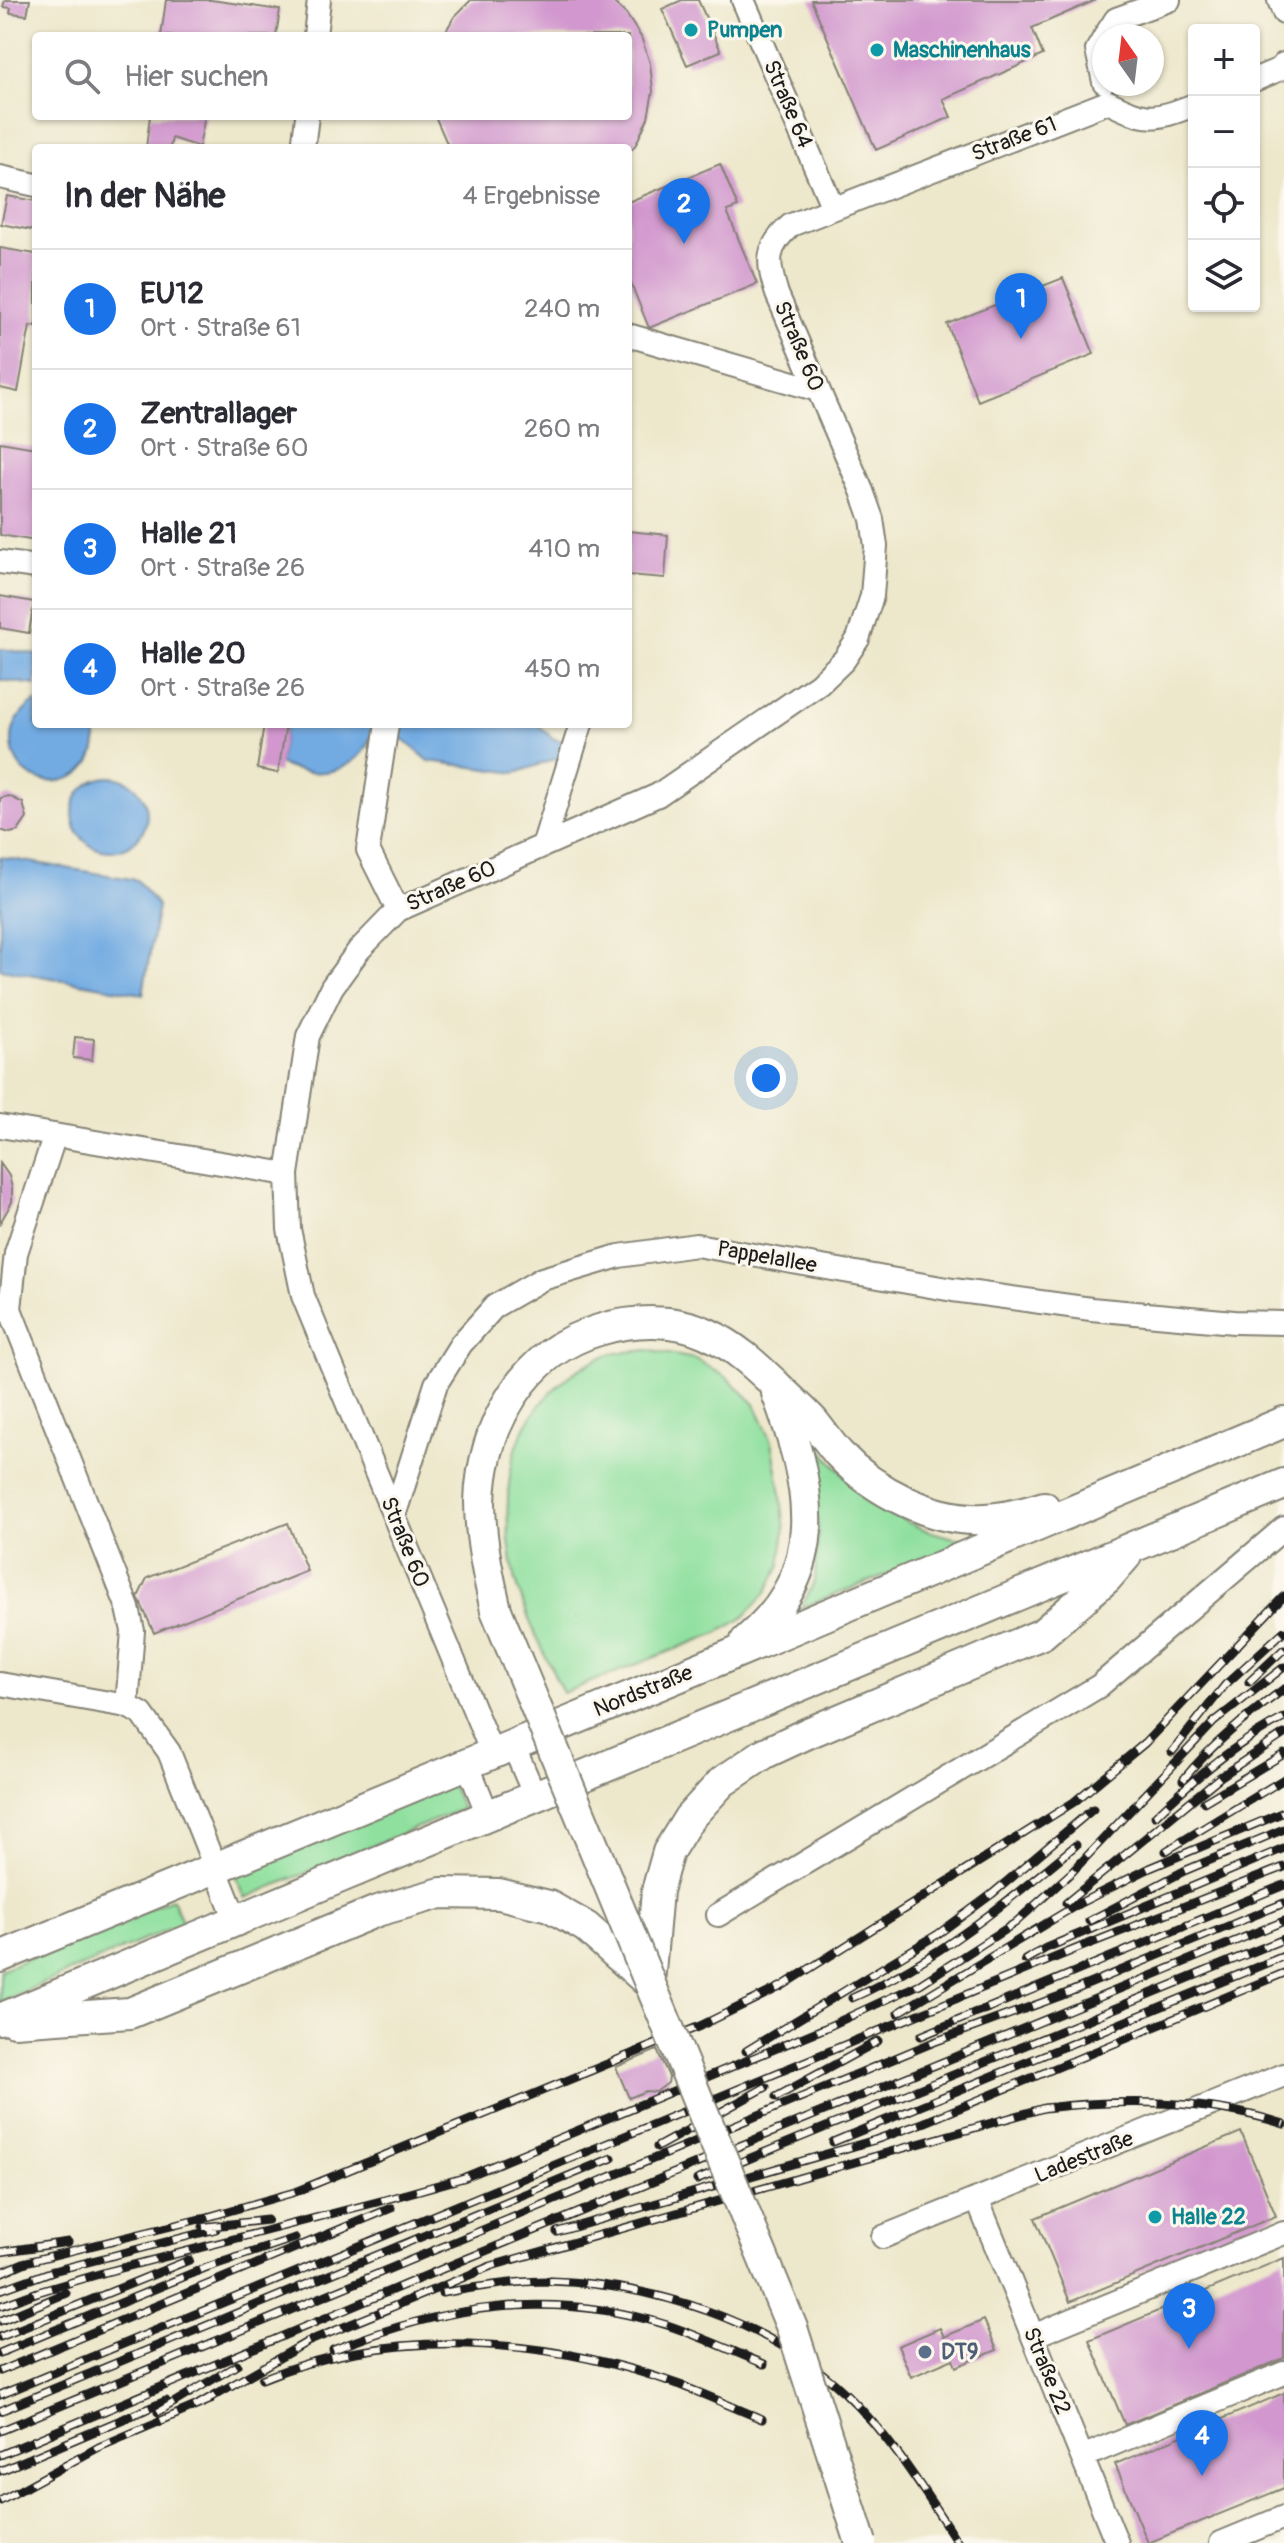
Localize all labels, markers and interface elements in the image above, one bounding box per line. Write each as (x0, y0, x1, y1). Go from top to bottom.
place label: Pumpen (707, 16, 782, 44)
marker: Pumpen (682, 21, 700, 39)
north arrow (1092, 24, 1164, 96)
map controls (1188, 24, 1260, 312)
button: + (1188, 24, 1260, 96)
search box (32, 32, 632, 120)
place label: Maschinenhaus (893, 36, 1031, 64)
marker: Maschinenhaus (868, 41, 886, 59)
icon: search (60, 54, 104, 98)
street label: Straße 64 (757, 56, 819, 152)
text: Hier suchen (124, 58, 269, 95)
button: − (1188, 96, 1260, 168)
street label: Straße 61 (968, 110, 1060, 168)
button: locate (1188, 168, 1260, 240)
text: In der Nähe (64, 175, 225, 218)
pin: 2 (658, 178, 710, 244)
text: 4 Ergebnisse (462, 180, 600, 212)
button: layers (1188, 240, 1260, 312)
pin: 1 (995, 273, 1047, 339)
text: EU12 (140, 275, 204, 312)
text: 1 (85, 293, 95, 325)
text: 240 m (524, 293, 600, 325)
street label: Straße 60 (768, 297, 830, 395)
text: Ort · Straße 61 (140, 312, 301, 344)
text: Zentrallager (140, 395, 297, 432)
text: 2 (83, 413, 97, 445)
text: 260 m (524, 413, 600, 445)
text: Ort · Straße 60 (140, 432, 308, 464)
text: Halle 21 (140, 515, 237, 552)
text: 3 (83, 533, 97, 565)
text: 410 m (528, 533, 600, 565)
text: Ort · Straße 26 (140, 552, 305, 584)
text: Halle 20 (140, 635, 246, 672)
text: 4 (82, 653, 98, 685)
text: 450 m (524, 653, 600, 685)
text: Ort · Straße 26 (140, 672, 305, 704)
street label: Straße 60 (402, 854, 500, 918)
your location (746, 1058, 786, 1098)
street label: Pappelallee (715, 1234, 819, 1280)
street label: Straße 60 (374, 1493, 436, 1591)
street label: Nordstraße (589, 1658, 697, 1724)
street label: Ladestraße (1030, 2124, 1138, 2189)
place label: Halle 22 (1171, 2203, 1246, 2231)
marker: Halle 22 (1146, 2208, 1164, 2226)
pin: 3 (1163, 2283, 1215, 2349)
street label: Straße 22 (1017, 2323, 1077, 2419)
place label: DT9 (941, 2338, 978, 2366)
marker: DT9 (916, 2343, 934, 2361)
pin: 4 (1176, 2410, 1228, 2476)

